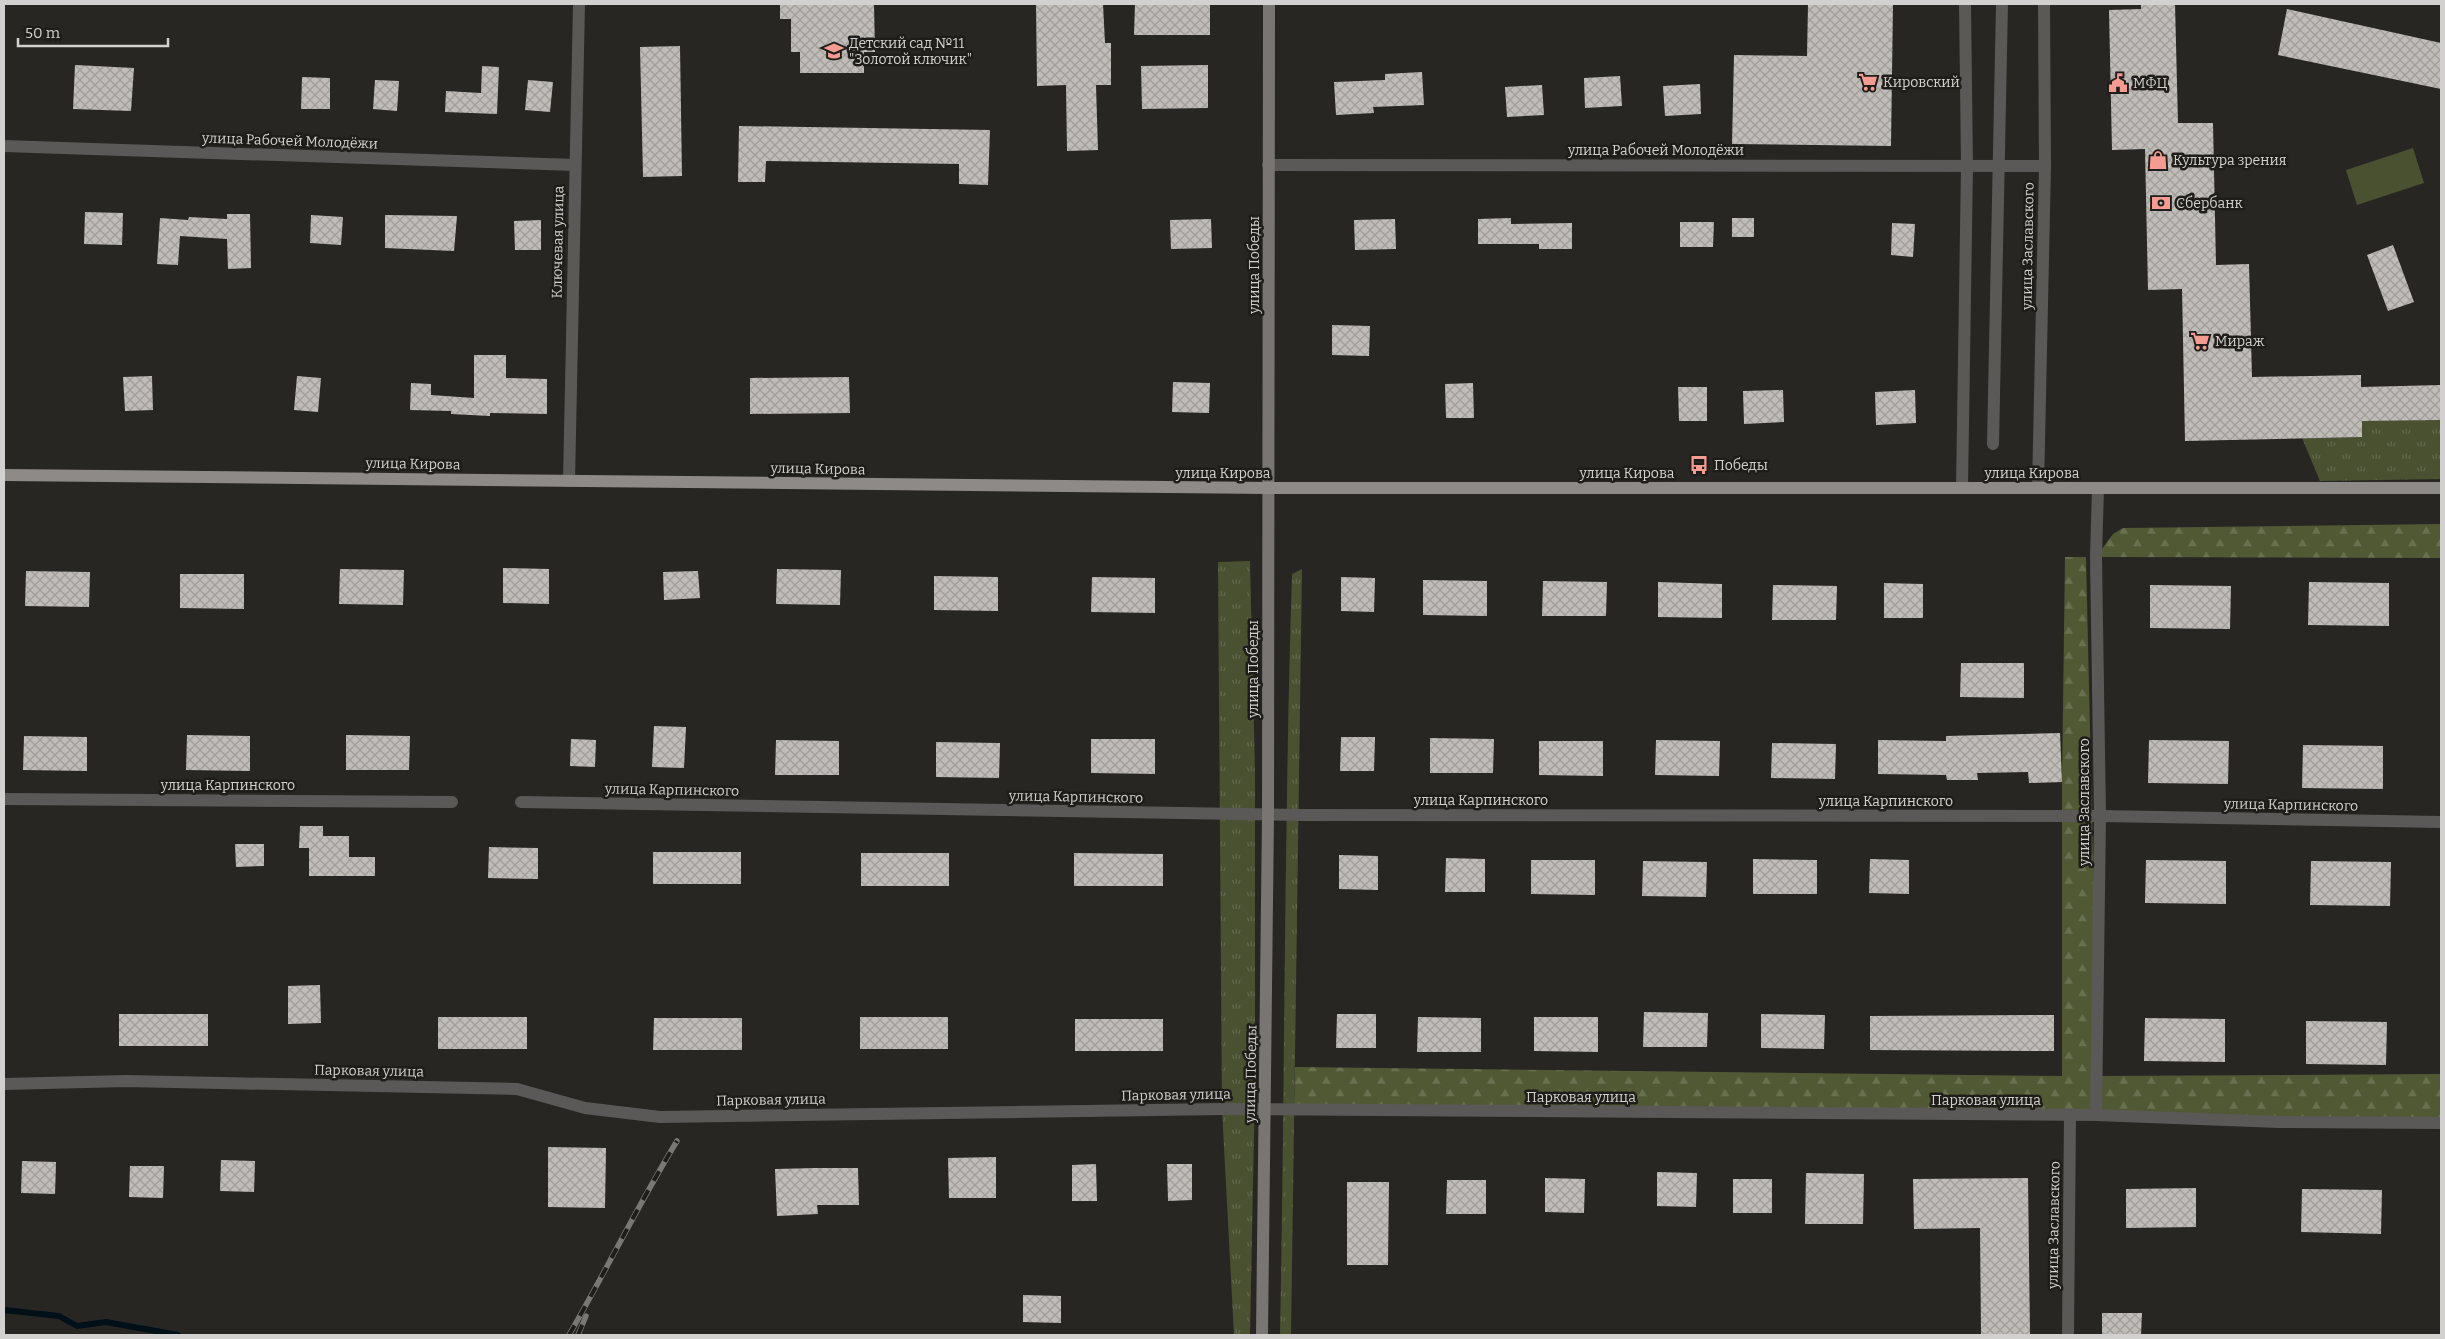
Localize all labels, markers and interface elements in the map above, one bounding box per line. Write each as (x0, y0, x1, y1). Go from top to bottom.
scale bar (18, 15, 168, 47)
text: 50 m (25, 24, 61, 42)
place label: Детский сад №11 "Золотой ключик" (849, 35, 972, 68)
school or university icon: Детский сад №11 "Золотой ключик" (823, 40, 845, 62)
supermarket icon: Кировский (1857, 71, 1879, 93)
public building icon: МФЦ (2107, 72, 2129, 94)
place label: Кировский (1883, 74, 1960, 91)
place label: МФЦ (2133, 75, 2167, 92)
street label: улица Рабочей Молодёжи (201, 129, 378, 153)
street label: улица Рабочей Молодёжи (1567, 142, 1744, 159)
shop icon: Культура зрения (2147, 149, 2169, 171)
place label: Культура зрения (2173, 152, 2287, 169)
street label: улица Заславского (2018, 182, 2038, 311)
street label: Ключевая улица (549, 185, 567, 298)
bank icon: Сбербанк (2150, 192, 2172, 214)
place label: Сбербанк (2176, 195, 2243, 212)
street label: улица Победы (1246, 216, 1263, 315)
supermarket icon: Мираж (2189, 330, 2211, 352)
place label: Мираж (2215, 333, 2265, 350)
bus stop icon: Победы (1688, 454, 1710, 476)
street label: улица Кирова (364, 455, 461, 473)
place label: Победы (1714, 457, 1768, 474)
street label: улица Кирова (769, 460, 866, 478)
street label: улица Кирова (1175, 465, 1271, 482)
street label: улица Кирова (1579, 465, 1675, 482)
street label: улица Кирова (1984, 465, 2080, 482)
street label: улица Победы (1245, 620, 1262, 719)
street label: улица Заславского (2076, 738, 2093, 867)
street label: улица Карпинского (160, 777, 295, 794)
street label: улица Карпинского (604, 780, 739, 800)
street label: улица Карпинского (1008, 787, 1143, 807)
street label: улица Карпинского (1413, 792, 1548, 809)
street label: улица Карпинского (1818, 793, 1953, 810)
street label: улица Карпинского (2223, 795, 2358, 815)
street label: улица Победы (1242, 1025, 1260, 1124)
street label: Парковая улица (314, 1062, 424, 1080)
street label: Парковая улица (1121, 1086, 1231, 1104)
street label: Парковая улица (1526, 1089, 1636, 1106)
street label: Парковая улица (716, 1091, 826, 1109)
street label: Парковая улица (1931, 1092, 2041, 1109)
street label: улица Заславского (2044, 1161, 2064, 1290)

